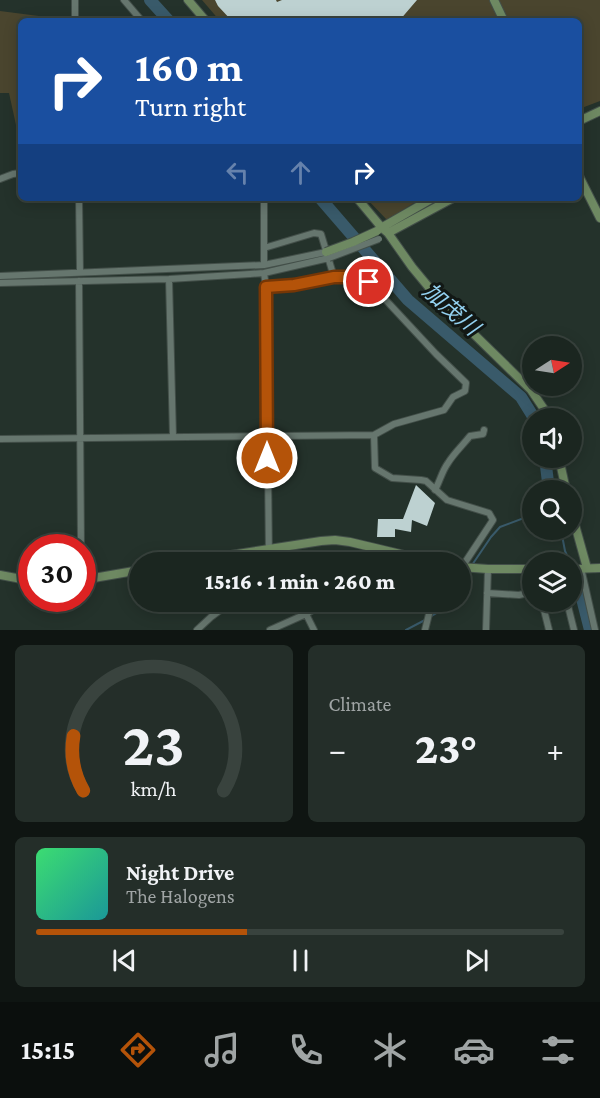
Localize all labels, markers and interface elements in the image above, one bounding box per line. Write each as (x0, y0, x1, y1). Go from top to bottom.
icon: right (36, 42, 114, 120)
text: 160 m (135, 43, 243, 90)
text: Turn right (135, 92, 246, 122)
icon: left (221, 156, 254, 189)
icon: ahead (284, 156, 317, 189)
icon: right (347, 156, 380, 189)
pin (343, 256, 394, 307)
icon: arrive (352, 265, 385, 298)
water label: 加茂川 (418, 278, 486, 341)
north arrow (522, 336, 582, 396)
map controls (522, 336, 582, 612)
button: sound (522, 408, 582, 468)
position arrow (235, 426, 299, 490)
button: search (522, 480, 582, 540)
speed limit sign: 30 (18, 534, 96, 612)
button: layers (522, 552, 582, 612)
text: 15:16 · 1 min · 260 m (205, 569, 395, 594)
text: Climate (329, 693, 391, 715)
text: 23 (123, 709, 185, 778)
text: 23° (415, 723, 478, 773)
text: − (329, 731, 346, 768)
text: + (547, 731, 564, 768)
text: km/h (131, 777, 177, 801)
text: Night Drive (126, 860, 234, 885)
text: The Halogens (126, 885, 235, 907)
icon: previous (108, 944, 141, 977)
icon: pause (284, 944, 317, 977)
icon: next (460, 944, 493, 977)
icon: directions (117, 1029, 159, 1071)
icon: music (201, 1029, 243, 1071)
icon: phone (285, 1029, 327, 1071)
icon: climate (369, 1029, 411, 1071)
icon: car (453, 1029, 495, 1071)
icon: filters (537, 1029, 579, 1071)
text: 15:15 (21, 1035, 75, 1065)

